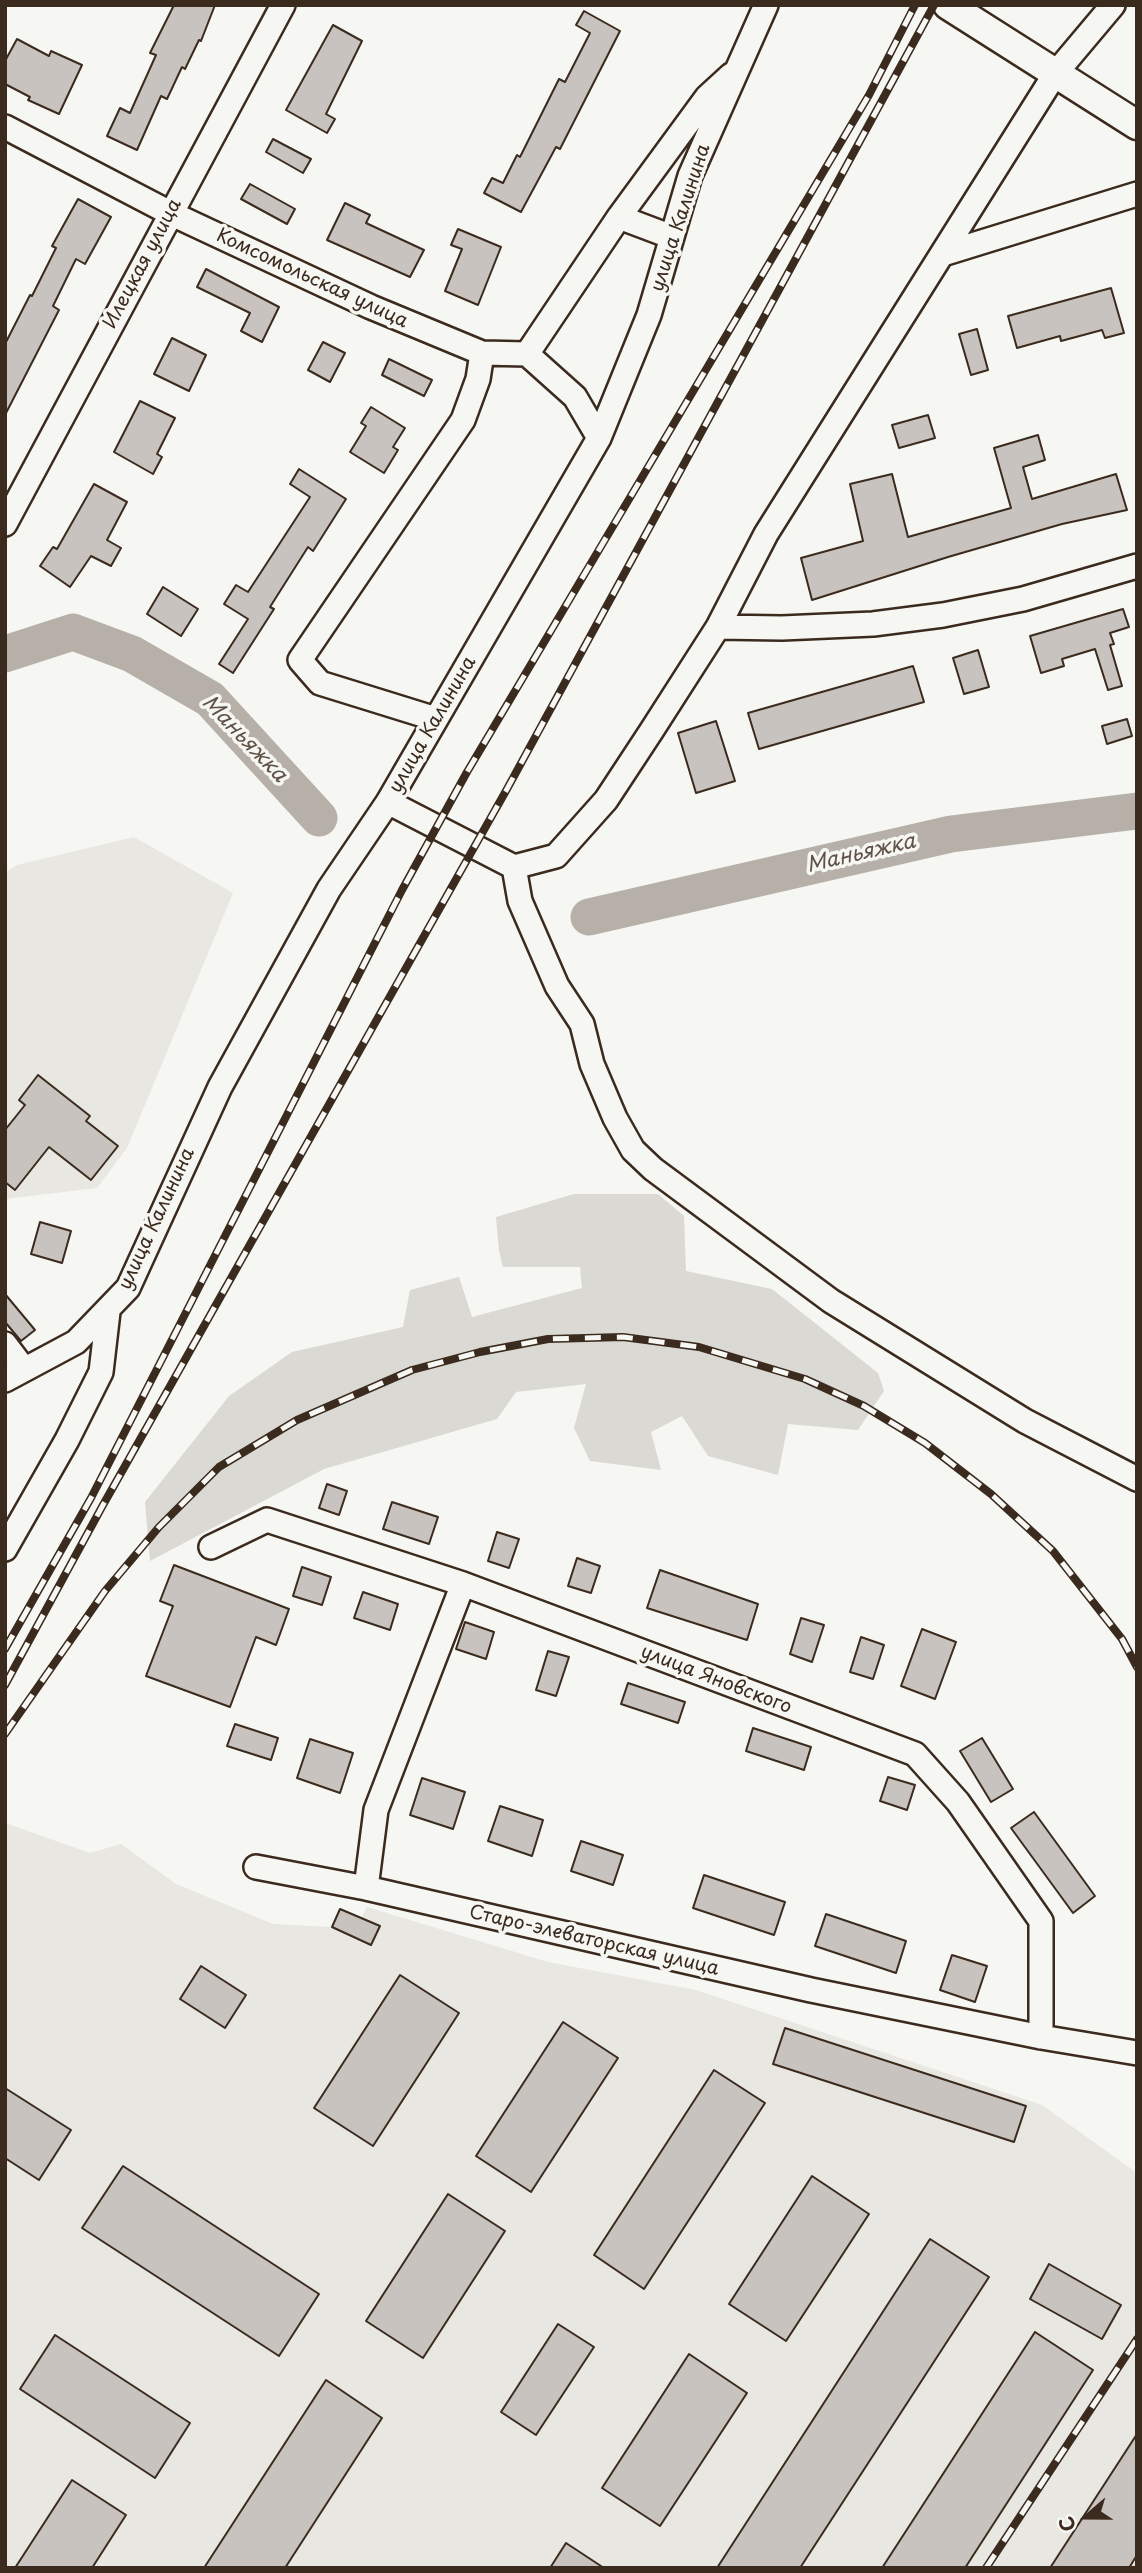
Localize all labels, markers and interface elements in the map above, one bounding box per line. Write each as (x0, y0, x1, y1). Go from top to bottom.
street label: улица Калинина (646, 141, 716, 295)
street label: Илецкая улица (99, 195, 187, 333)
street label: Комсомольская улица (213, 225, 411, 333)
street label: улица Калинина (385, 653, 481, 797)
water label: Маньяжка (196, 690, 292, 788)
water label: Маньяжка (804, 829, 918, 879)
street label: улица Калинина (114, 1144, 200, 1294)
street label: улица Яновского (637, 1641, 795, 1719)
street label: Старо-элеваторская улица (467, 1901, 721, 1981)
north arrow (1051, 2482, 1121, 2552)
text: С (1051, 2513, 1082, 2536)

